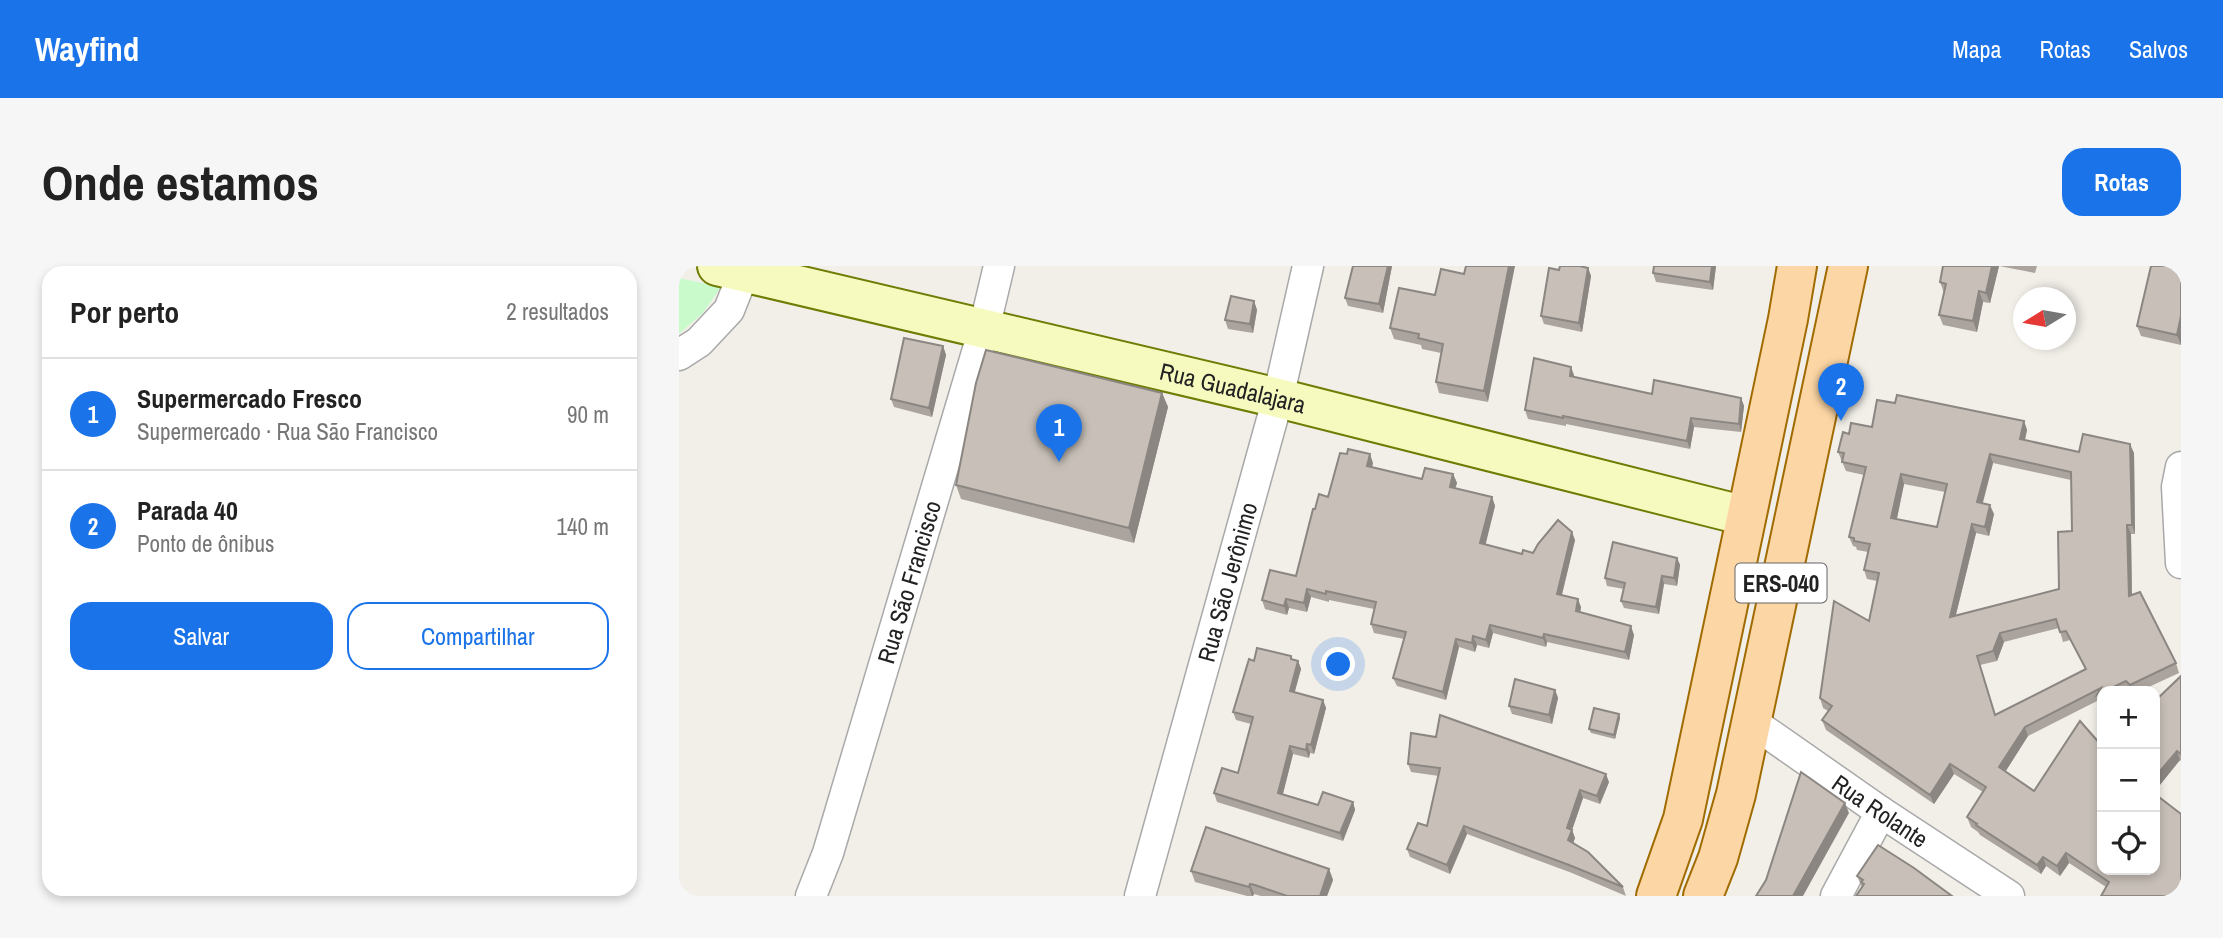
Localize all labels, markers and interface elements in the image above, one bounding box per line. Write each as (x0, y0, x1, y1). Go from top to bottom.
text: Wayfind (35, 27, 139, 71)
text: Mapa (1952, 33, 2002, 65)
text: Rotas (2040, 33, 2091, 65)
text: Salvos (2129, 33, 2188, 65)
button: Rotas (2062, 148, 2181, 216)
text: Onde estamos (42, 149, 319, 215)
north arrow (2013, 287, 2076, 350)
text: Por perto (70, 292, 179, 332)
text: 2 resultados (506, 296, 609, 327)
street label: Rua Guadalajara (1157, 355, 1309, 420)
pin: 2 (1818, 363, 1864, 421)
text: Supermercado Fresco (137, 381, 362, 416)
text: 1 (88, 399, 98, 430)
text: 90 m (567, 399, 609, 430)
pin: 1 (1036, 404, 1082, 462)
text: Supermercado · Rua São Francisco (137, 416, 438, 447)
text: Parada 40 (137, 493, 238, 528)
street label: Rua São Francisco (869, 497, 948, 667)
street label: Rua São Jerônimo (1190, 498, 1264, 665)
text: 2 (88, 511, 98, 542)
text: 140 m (557, 511, 609, 542)
text: Ponto de ônibus (137, 528, 274, 559)
road number: ERS-040 (1735, 564, 1827, 602)
button: Salvar (70, 602, 333, 670)
button: Compartilhar (347, 602, 609, 670)
your location (1321, 647, 1355, 681)
map controls (2097, 686, 2160, 875)
button: + (2097, 686, 2160, 749)
button: − (2097, 749, 2160, 812)
street label: Rua Rolante (1826, 767, 1934, 855)
button: locate (2097, 812, 2160, 875)

